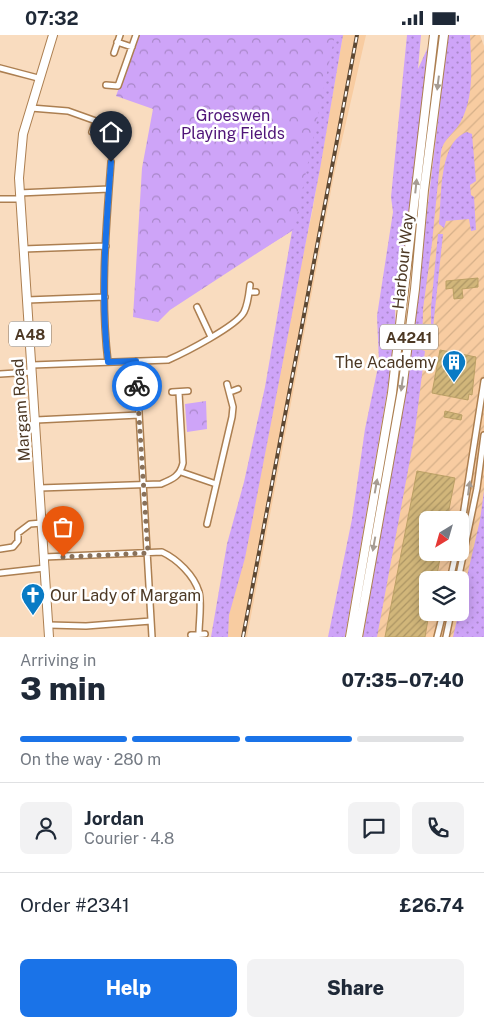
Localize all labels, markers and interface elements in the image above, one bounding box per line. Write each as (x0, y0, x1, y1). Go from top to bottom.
text: 07:32 (25, 7, 79, 29)
one-way arrow (434, 76, 442, 92)
park label: Groeswen Playing Fields (181, 106, 285, 143)
pin (90, 111, 132, 162)
icon: home (97, 118, 125, 146)
one-way arrow (412, 177, 420, 193)
street label: Harbour Way (388, 211, 418, 310)
road number: A48 (9, 321, 51, 347)
road number: A4241 (380, 325, 438, 349)
building icon: The Academy (441, 349, 467, 383)
place label: The Academy (335, 353, 436, 372)
street label: Margam Road (8, 358, 34, 462)
courier (112, 361, 162, 411)
icon: bike (123, 372, 151, 400)
one-way arrow (398, 376, 406, 392)
one-way arrow (372, 477, 380, 493)
one-way arrow (465, 479, 473, 495)
pin (42, 506, 84, 557)
north arrow (419, 511, 469, 561)
map controls (419, 511, 469, 621)
icon: bag (49, 513, 77, 541)
one-way arrow (370, 536, 378, 552)
button: layers (419, 571, 469, 621)
church icon: Our Lady of Margam (20, 582, 46, 616)
place label: Our Lady of Margam (50, 586, 201, 605)
text: Arriving in (20, 651, 96, 670)
text: 07:35–07:40 (341, 669, 464, 691)
text: 3 min (20, 670, 106, 707)
text: On the way · 280 m (20, 750, 161, 769)
button: person (20, 802, 72, 854)
button: chat (348, 802, 400, 854)
button: phone (412, 802, 464, 854)
text: Jordan (84, 807, 144, 829)
text: Courier · 4.8 (84, 829, 174, 848)
text: Order #2341 (20, 894, 130, 916)
text: £26.74 (399, 894, 464, 916)
button: Help (20, 959, 237, 1017)
button: Share (247, 959, 464, 1017)

